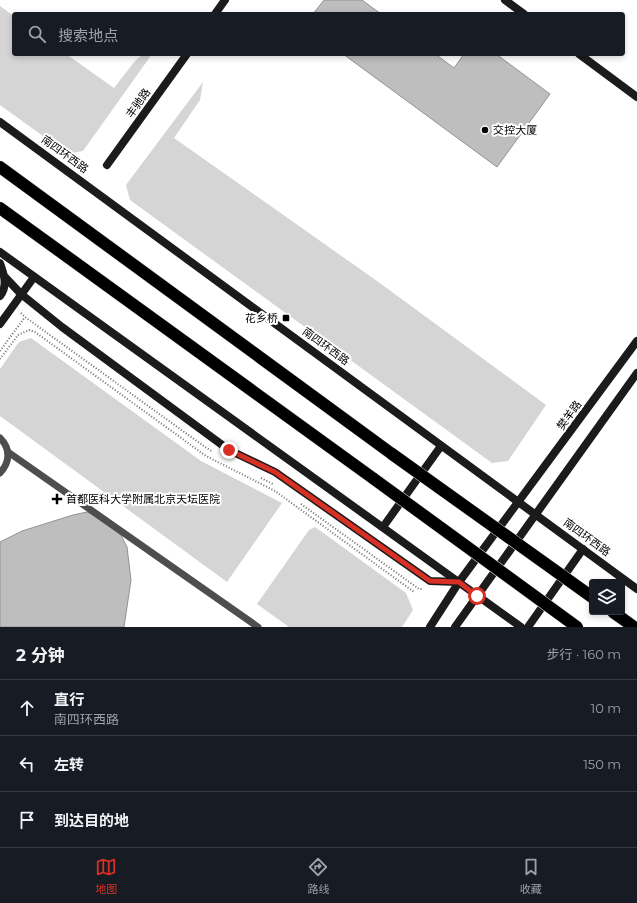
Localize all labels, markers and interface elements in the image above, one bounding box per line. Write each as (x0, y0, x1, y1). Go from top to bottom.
search box (12, 12, 625, 56)
icon: search (26, 23, 48, 45)
text: 搜索地点 (58, 26, 118, 45)
street label: 丰驰路 (123, 85, 153, 121)
place label: 交控大厦 (493, 123, 537, 137)
marker: 交控大厦 (480, 125, 490, 135)
street label: 南四环西路 (39, 132, 91, 176)
place label: 花乡桥 (245, 311, 278, 325)
marker: 花乡桥 (281, 313, 291, 323)
street label: 南四环西路 (300, 324, 352, 368)
street label: 樊羊路 (554, 398, 584, 432)
route end (220, 441, 238, 459)
place label: 首都医科大学附属北京天坛医院 (66, 492, 220, 506)
marker: 首都医科大学附属北京天坛医院 (51, 493, 63, 505)
street label: 南四环西路 (561, 515, 613, 559)
map controls (589, 579, 625, 615)
button: layers (589, 579, 625, 615)
route start (468, 587, 486, 605)
text: 2 分钟 (16, 645, 65, 665)
text: 步行 · 160 m (546, 646, 621, 662)
text: 直行 (54, 690, 84, 709)
icon: ahead (16, 697, 38, 719)
text: 10 m (591, 700, 621, 716)
text: 南四环西路 (54, 711, 119, 727)
icon: left (16, 753, 38, 775)
text: 左转 (54, 755, 84, 774)
text: 150 m (583, 756, 621, 772)
icon: arrive (16, 809, 38, 831)
text: 到达目的地 (54, 811, 129, 830)
tab: 地图 (95, 856, 117, 896)
tab: 路线 (307, 856, 329, 896)
tab: 收藏 (520, 856, 542, 896)

